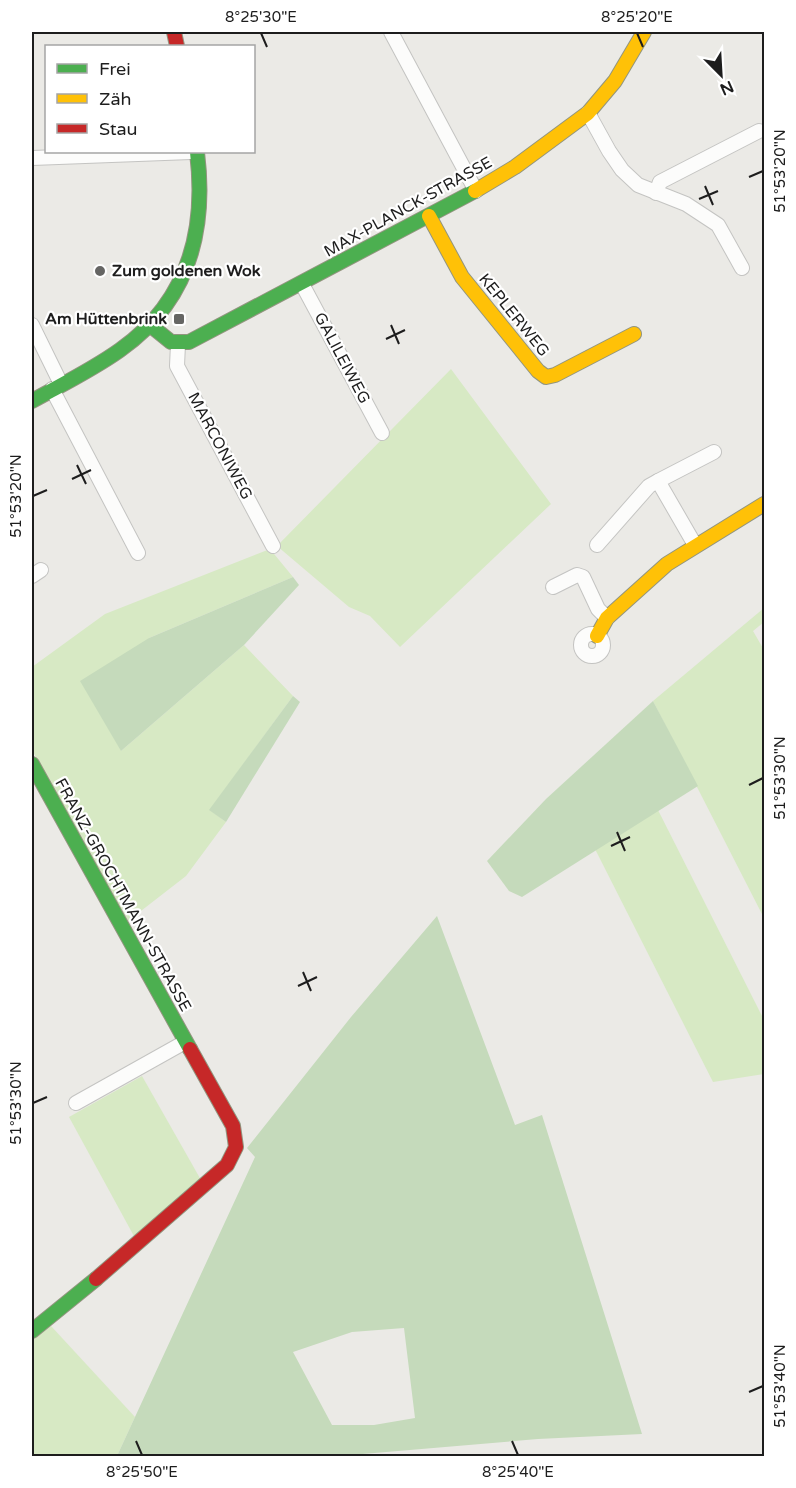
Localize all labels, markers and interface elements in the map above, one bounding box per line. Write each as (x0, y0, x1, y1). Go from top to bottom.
text: 8°25'30"E (225, 8, 297, 26)
text: 8°25'20"E (601, 8, 673, 26)
legend (45, 45, 255, 153)
north arrow (691, 45, 751, 105)
text: Frei (99, 58, 131, 80)
text: N (717, 76, 737, 100)
text: Zäh (99, 88, 132, 110)
text: Stau (99, 118, 138, 140)
text: 51°53'20"N (771, 129, 789, 213)
street label: MAX-PLANCK-STRASSE (320, 152, 496, 262)
place label: Zum goldenen Wok (112, 261, 261, 281)
marker: Zum goldenen Wok (93, 264, 107, 278)
street label: KEPLERWEG (474, 270, 554, 360)
place label: Am Hüttenbrink (45, 309, 167, 329)
street label: GALILEIWEG (310, 309, 374, 407)
marker: Am Hüttenbrink (172, 312, 186, 326)
street label: MARCONIWEG (183, 389, 257, 503)
text: 51°53'20"N (7, 454, 25, 538)
text: 51°53'30"N (771, 736, 789, 820)
street label: FRANZ-GROCHTMANN-STRASSE (50, 775, 196, 1015)
text: 51°53'30"N (7, 1061, 25, 1145)
text: 51°53'40"N (771, 1344, 789, 1428)
text: 8°25'50"E (106, 1463, 178, 1481)
text: 8°25'40"E (482, 1463, 554, 1481)

